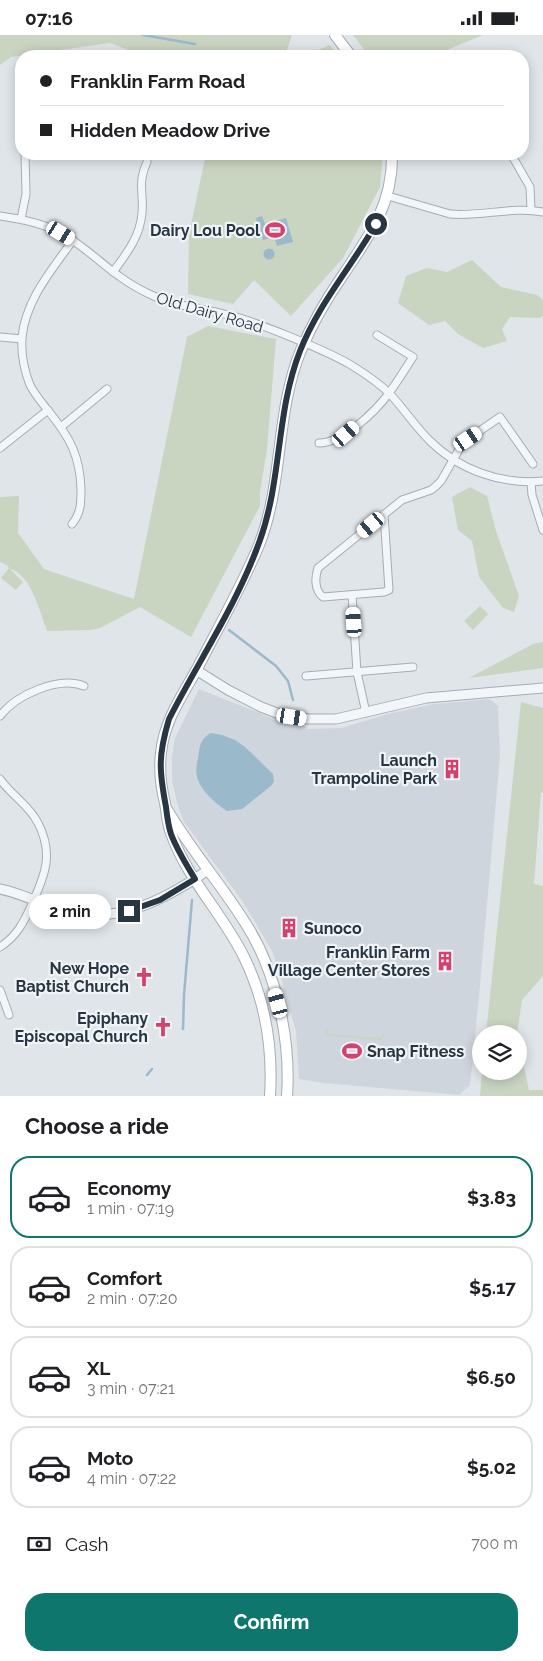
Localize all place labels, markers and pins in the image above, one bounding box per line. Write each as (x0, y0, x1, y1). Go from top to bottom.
sports icon: Dairy Lou Pool (264, 219, 286, 241)
place label: Dairy Lou Pool (150, 221, 261, 240)
place label: Launch Trampoline Park (311, 751, 437, 788)
building icon: Launch Trampoline Park (441, 758, 463, 780)
building icon: Sunoco (278, 917, 300, 939)
place label: Sunoco (304, 919, 362, 938)
place label: Franklin Farm Village Center Stores (268, 943, 430, 980)
building icon: Franklin Farm Village Center Stores (434, 950, 456, 972)
place label: New Hope Baptist Church (16, 959, 129, 996)
church icon: New Hope Baptist Church (133, 966, 155, 988)
place label: Epiphany Episcopal Church (15, 1009, 148, 1046)
church icon: Epiphany Episcopal Church (152, 1016, 174, 1038)
sports icon: Snap Fitness (341, 1040, 363, 1062)
place label: Snap Fitness (367, 1042, 464, 1061)

